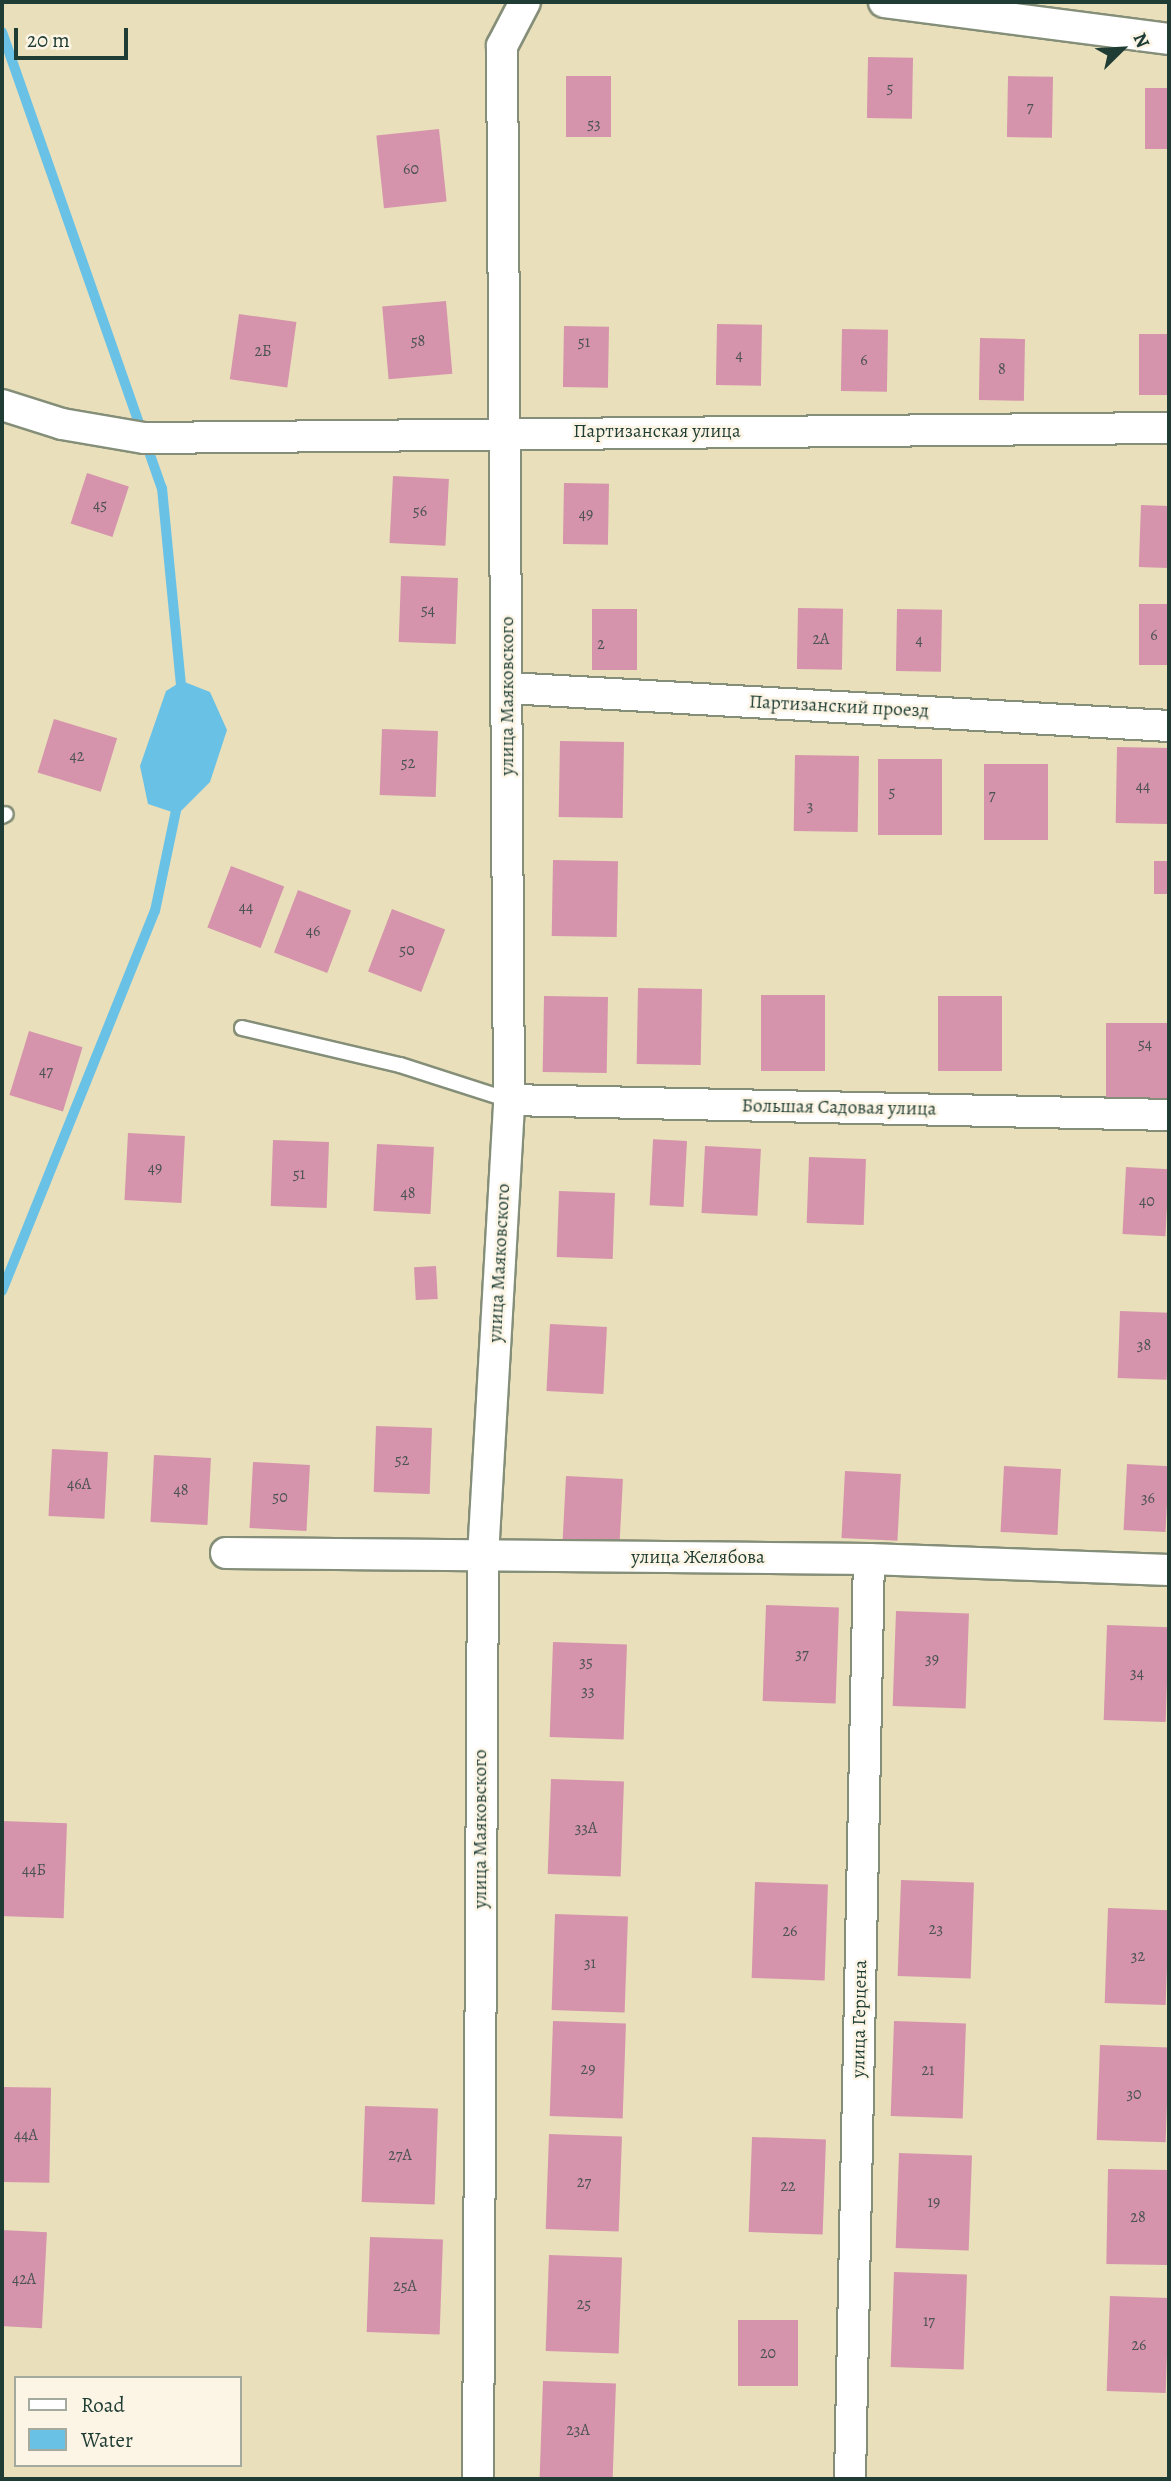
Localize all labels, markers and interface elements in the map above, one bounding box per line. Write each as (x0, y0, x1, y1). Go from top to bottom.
scale bar (18, 14, 131, 58)
north arrow (1087, 14, 1157, 84)
text: 20 m (27, 26, 70, 54)
text: N (1126, 29, 1156, 52)
house number: 5 (887, 78, 893, 98)
house number: 7 (1027, 97, 1033, 117)
house number: 53 (587, 114, 601, 134)
house number: 60 (403, 159, 419, 179)
house number: 58 (411, 331, 425, 351)
house number: 51 (578, 332, 590, 352)
house number: 2Б (254, 341, 272, 361)
house number: 4 (735, 345, 743, 365)
house number: 6 (860, 350, 868, 370)
house number: 8 (998, 359, 1006, 379)
street label: Партизанская улица (573, 421, 741, 443)
house number: 45 (93, 495, 107, 515)
house number: 56 (413, 501, 427, 521)
house number: 49 (579, 504, 593, 524)
house number: 54 (421, 600, 435, 620)
street label: улица Маяковского (497, 616, 519, 776)
house number: 6 (1150, 625, 1158, 645)
house number: 2А (813, 629, 829, 649)
house number: 4 (915, 630, 923, 650)
house number: 2 (597, 634, 605, 654)
street label: Партизанский проезд (748, 691, 930, 723)
house number: 42 (70, 746, 84, 766)
house number: 52 (401, 753, 415, 773)
house number: 44 (1136, 776, 1150, 796)
house number: 5 (889, 782, 895, 802)
house number: 7 (989, 785, 995, 805)
house number: 3 (807, 796, 813, 816)
house number: 44 (239, 897, 253, 917)
house number: 46 (306, 921, 320, 941)
house number: 50 (399, 940, 415, 960)
house number: 54 (1138, 1034, 1152, 1054)
house number: 47 (39, 1061, 53, 1081)
street label: Большая Садовая улица (741, 1095, 937, 1121)
house number: 49 (148, 1158, 162, 1178)
house number: 51 (293, 1164, 305, 1184)
house number: 48 (400, 1183, 416, 1203)
street label: улица Маяковского (484, 1183, 516, 1343)
house number: 40 (1139, 1191, 1155, 1211)
house number: 38 (1137, 1335, 1151, 1355)
house number: 52 (395, 1450, 409, 1470)
house number: 46А (67, 1474, 91, 1494)
house number: 48 (173, 1480, 189, 1500)
house number: 50 (272, 1487, 288, 1507)
house number: 36 (1141, 1488, 1155, 1508)
street label: улица Желябова (631, 1547, 765, 1569)
house number: 37 (795, 1644, 809, 1664)
house number: 39 (925, 1649, 939, 1669)
house number: 35 (579, 1652, 593, 1672)
house number: 34 (1130, 1663, 1144, 1683)
house number: 33 (581, 1681, 595, 1701)
street label: улица Маяковского (470, 1749, 492, 1909)
house number: 33А (575, 1818, 597, 1838)
house number: 44Б (22, 1860, 46, 1880)
house number: 23 (929, 1919, 943, 1939)
house number: 26 (783, 1921, 797, 1941)
house number: 32 (1131, 1946, 1145, 1966)
house number: 31 (584, 1953, 596, 1973)
street label: улица Герцена (848, 1960, 872, 2078)
house number: 29 (581, 2059, 595, 2079)
house number: 21 (921, 2060, 935, 2080)
house number: 30 (1126, 2084, 1142, 2104)
house number: 44А (14, 2125, 38, 2145)
house number: 27А (388, 2145, 412, 2165)
house number: 27 (577, 2172, 591, 2192)
house number: 22 (780, 2176, 796, 2196)
house number: 19 (928, 2192, 940, 2212)
house number: 28 (1130, 2207, 1146, 2227)
house number: 42А (12, 2269, 36, 2289)
house number: 25А (393, 2276, 417, 2296)
house number: 25 (577, 2294, 591, 2314)
house number: 17 (923, 2311, 935, 2331)
house number: 26 (1132, 2335, 1146, 2355)
house number: 20 (760, 2343, 776, 2363)
legend (14, 2376, 242, 2467)
text: Road (81, 2391, 125, 2419)
house number: 23А (566, 2420, 590, 2440)
text: Water (81, 2426, 133, 2454)

